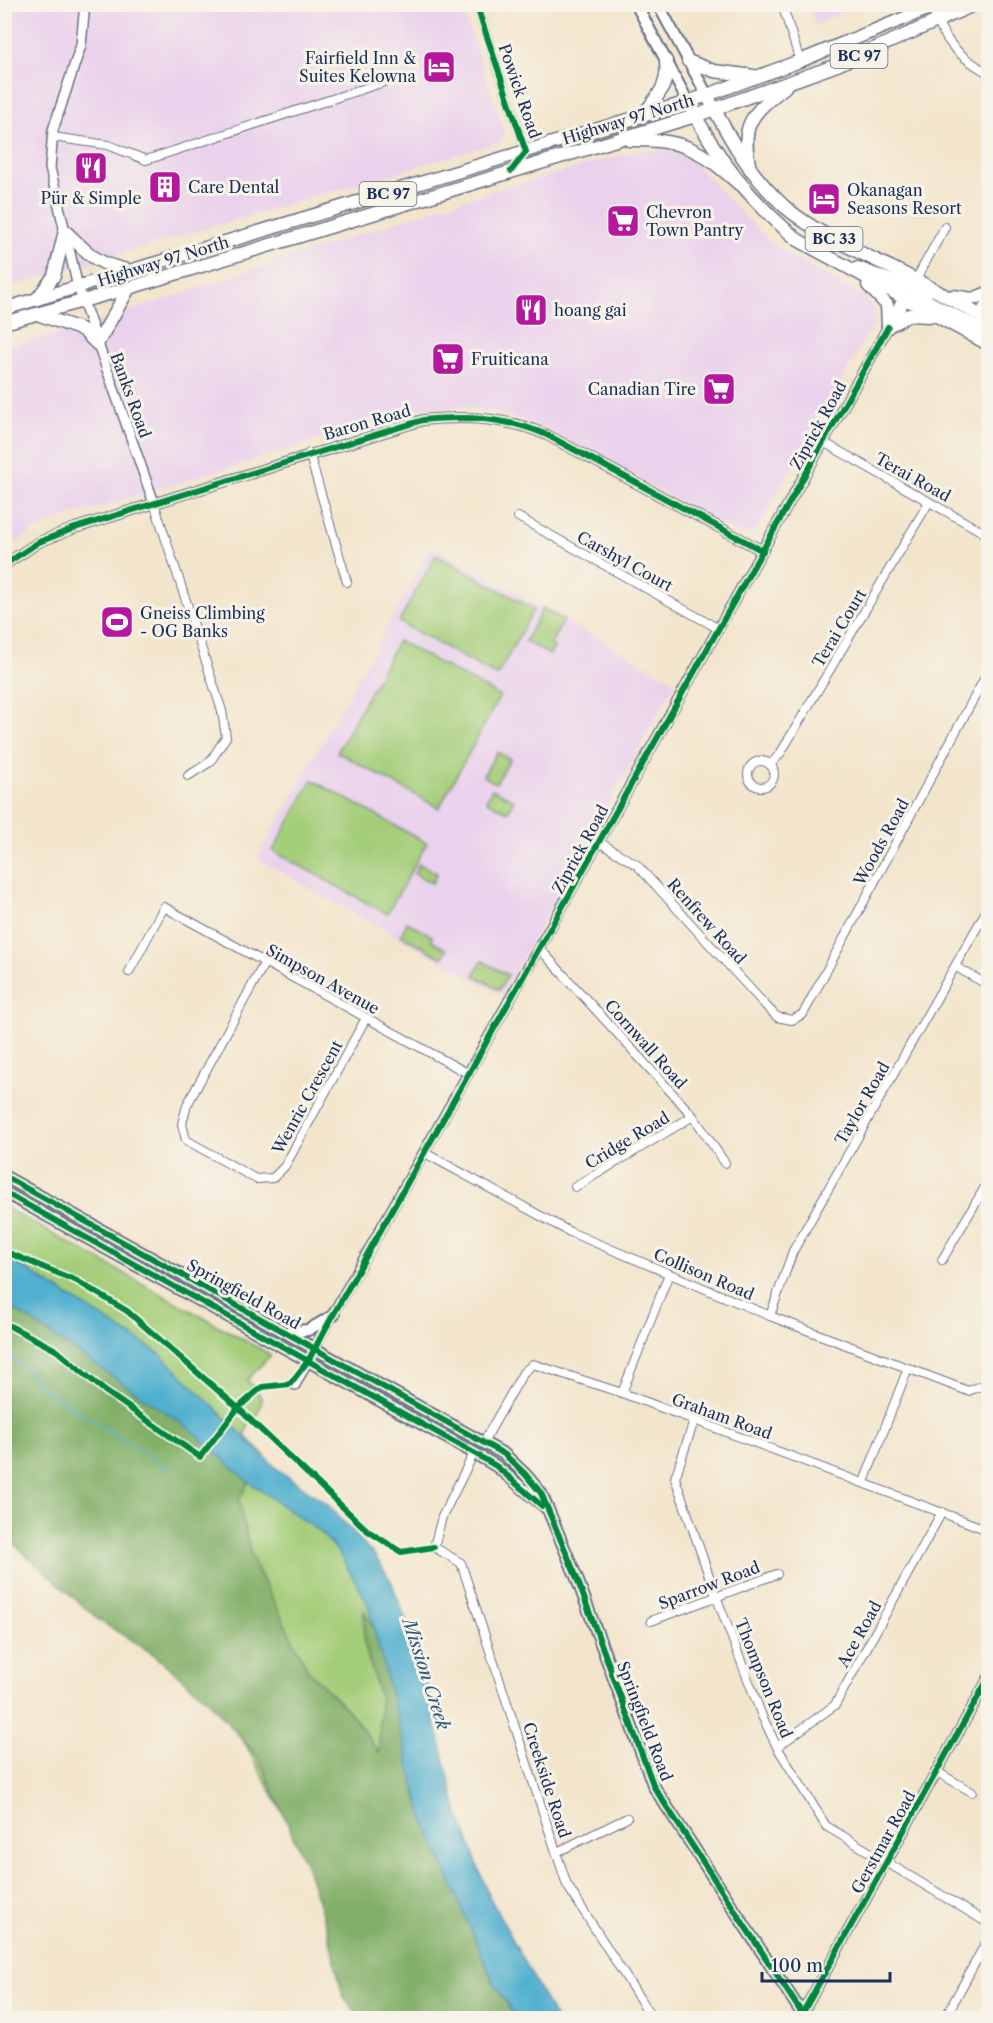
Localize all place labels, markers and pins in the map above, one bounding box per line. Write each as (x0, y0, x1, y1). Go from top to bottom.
place label: Fairfield Inn & Suites Kelowna (299, 48, 417, 86)
hotel icon: Fairfield Inn & Suites Kelowna (421, 49, 457, 85)
restaurant icon: Pür & Simple (73, 150, 109, 186)
building icon: Care Dental (147, 169, 183, 205)
place label: Care Dental (188, 177, 280, 197)
place label: Okanagan Seasons Resort (847, 180, 962, 218)
hotel icon: Okanagan Seasons Resort (806, 181, 842, 217)
place label: Pür & Simple (41, 188, 142, 208)
place label: Chevron Town Pantry (646, 202, 744, 240)
supermarket icon: Chevron Town Pantry (605, 203, 641, 239)
restaurant icon: hoang gai (513, 292, 549, 328)
place label: hoang gai (554, 300, 627, 320)
supermarket icon: Fruiticana (430, 341, 466, 377)
place label: Fruiticana (471, 349, 549, 369)
supermarket icon: Canadian Tire (701, 371, 737, 407)
place label: Canadian Tire (588, 379, 696, 399)
place label: Gneiss Climbing - OG Banks (140, 603, 265, 641)
sports icon: Gneiss Climbing - OG Banks (99, 604, 135, 640)

